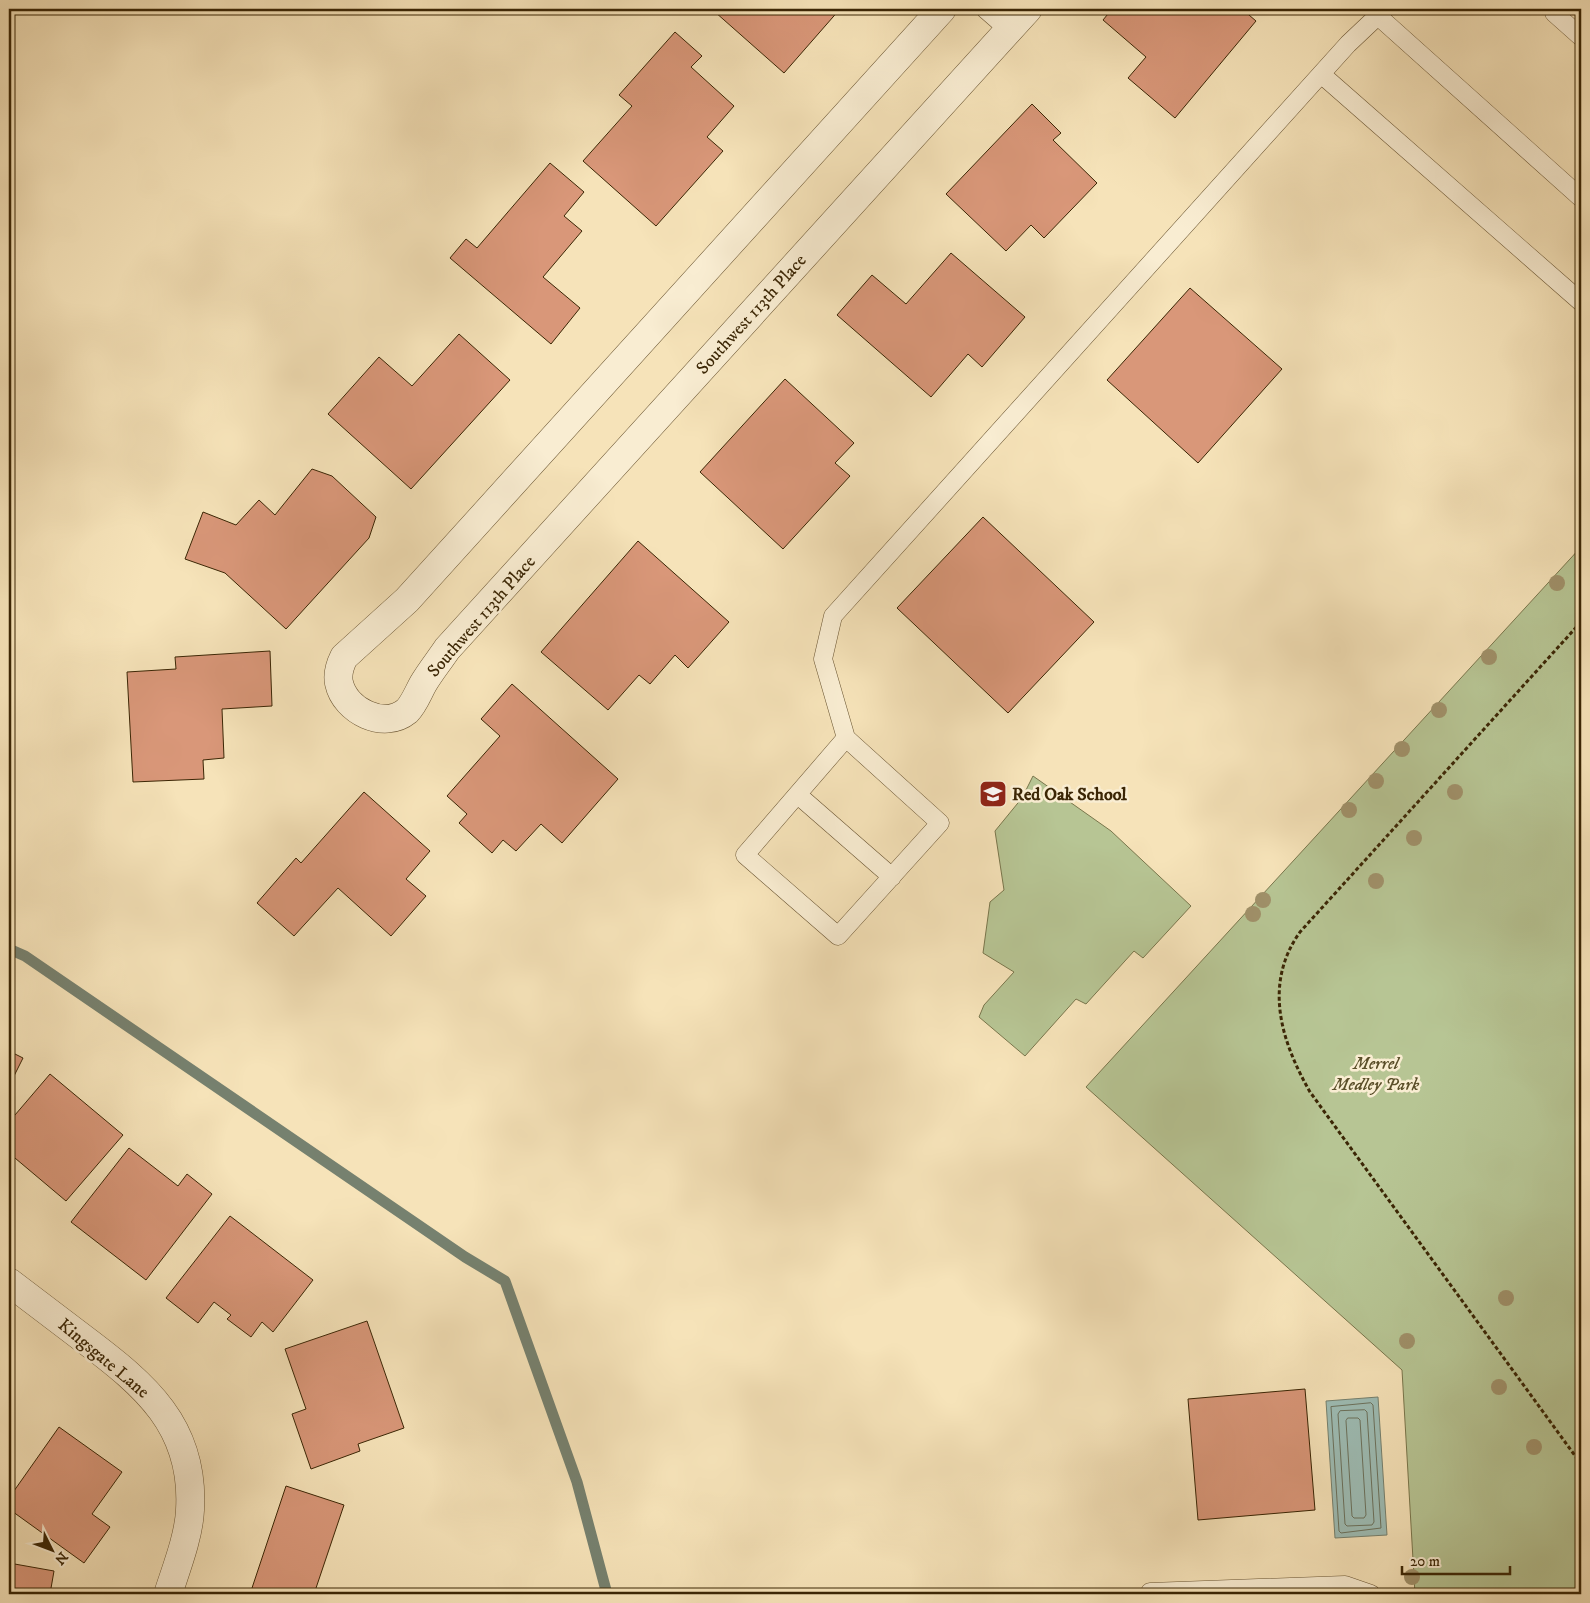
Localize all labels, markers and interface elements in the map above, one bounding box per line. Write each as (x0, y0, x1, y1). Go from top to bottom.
street label: Southwest 113th Place (692, 250, 812, 379)
street label: Southwest 113th Place (423, 551, 541, 682)
school or university icon: Red Oak School (978, 779, 1008, 809)
place label: Red Oak School (1012, 784, 1127, 806)
park label: Merrel Medley Park (1331, 1053, 1420, 1096)
street label: Kingsgate Lane (53, 1314, 153, 1403)
north arrow (28, 1526, 78, 1576)
scale bar (1402, 1543, 1510, 1575)
text: N (50, 1548, 71, 1569)
text: 20 m (1410, 1552, 1440, 1571)

